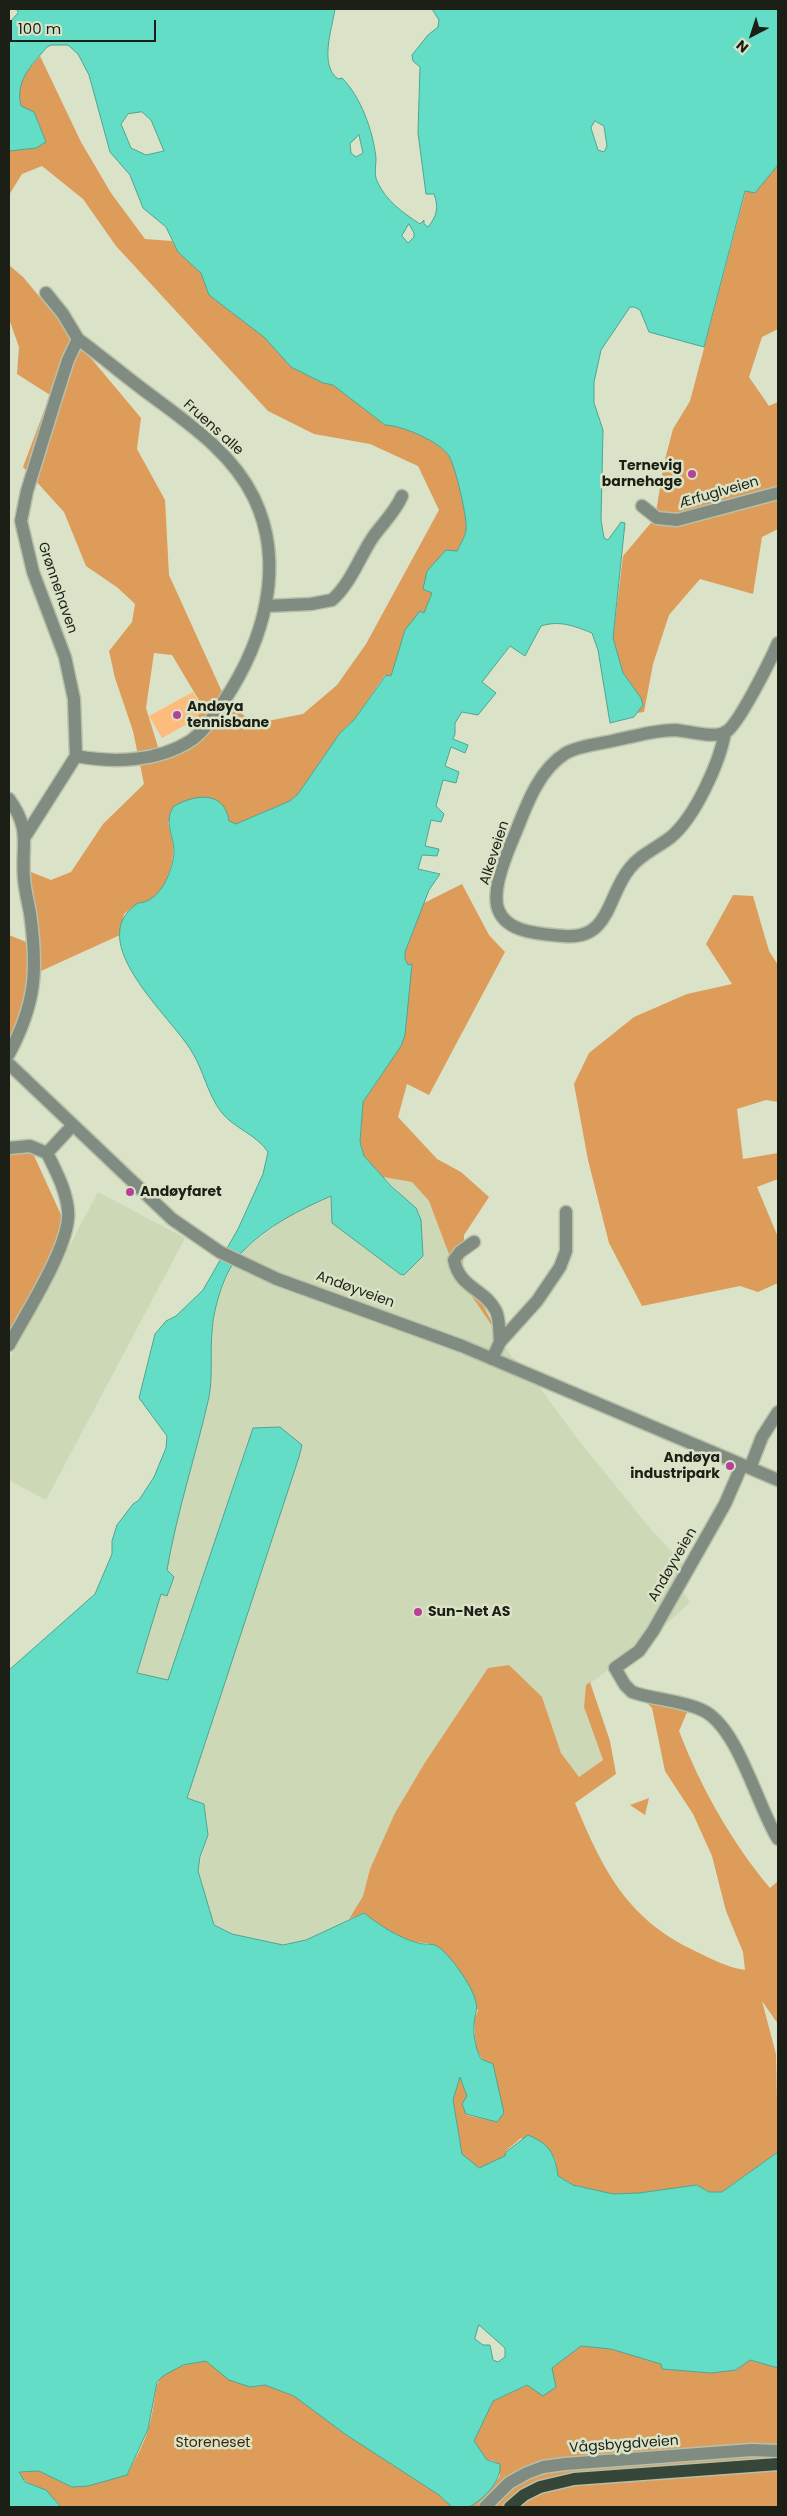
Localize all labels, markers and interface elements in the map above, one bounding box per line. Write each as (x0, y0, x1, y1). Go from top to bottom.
scale bar (12, 10, 159, 42)
north arrow (727, 10, 777, 60)
text: 100 m (18, 18, 61, 39)
text: N (732, 35, 753, 58)
street label: Fruens alle (180, 397, 246, 459)
place label: Ternevig barnehage (602, 458, 682, 491)
marker: Ternevig barnehage (686, 468, 698, 480)
street label: Ærfuglveien (677, 474, 761, 512)
street label: Grønnehaven (33, 540, 81, 636)
place label: Andøya tennisbane (187, 699, 269, 732)
marker: Andøya tennisbane (171, 709, 183, 721)
street label: Alkeveien (477, 819, 513, 887)
place label: Andøyfaret (140, 1184, 222, 1200)
marker: Andøyfaret (124, 1186, 136, 1198)
street label: Andøyveien (313, 1268, 397, 1312)
place label: Andøya industripark (630, 1450, 720, 1482)
marker: Andøya industripark (724, 1460, 736, 1472)
street label: Andøyveien (645, 1525, 701, 1605)
place label: Sun-Net AS (428, 1604, 510, 1620)
marker: Sun-Net AS (412, 1606, 424, 1618)
street label: Vågsbygdveien (569, 2433, 679, 2457)
park label: Storeneset (176, 2435, 250, 2451)

